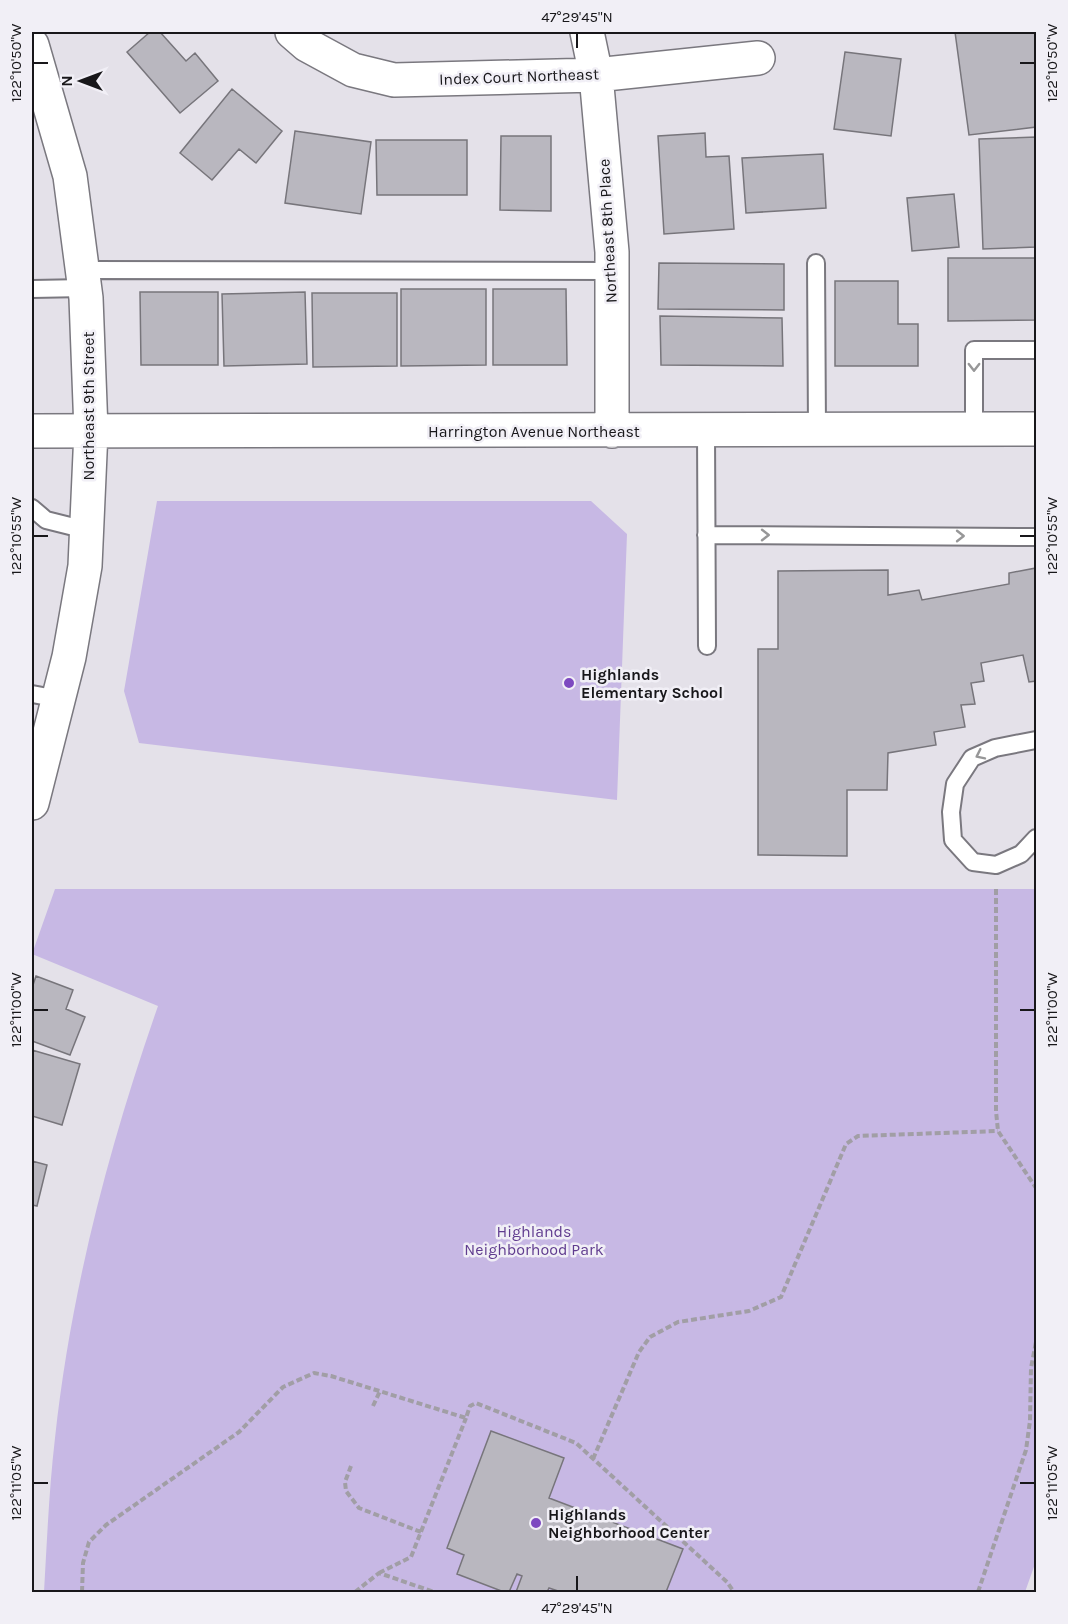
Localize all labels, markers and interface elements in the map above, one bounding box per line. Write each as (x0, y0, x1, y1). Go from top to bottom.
text: 47°29'45"N (541, 8, 613, 26)
text: 122°10'50"W (7, 23, 25, 102)
text: 122°10'50"W (1043, 23, 1061, 102)
north arrow (51, 51, 111, 111)
street label: Index Court Northeast (439, 64, 599, 89)
text: N (57, 75, 76, 87)
street label: Northeast 8th Place (594, 158, 621, 304)
street label: Northeast 9th Street (79, 331, 98, 481)
one-way arrow (968, 363, 980, 372)
street label: Harrington Avenue Northeast (428, 422, 640, 441)
text: 122°10'55"W (7, 496, 25, 575)
text: 122°10'55"W (1043, 496, 1061, 575)
one-way arrow (760, 529, 769, 541)
one-way arrow (955, 530, 964, 542)
place label: Highlands Elementary School (581, 665, 723, 702)
marker: Highlands Elementary School (562, 676, 576, 690)
one-way arrow (976, 747, 987, 759)
text: 122°11'00"W (7, 972, 25, 1048)
text: 122°11'00"W (1043, 972, 1061, 1048)
park label: Highlands Neighborhood Park (464, 1222, 604, 1259)
text: 122°11'05"W (7, 1445, 25, 1520)
text: 122°11'05"W (1043, 1445, 1061, 1520)
place label: Highlands Neighborhood Center (548, 1505, 710, 1542)
marker: Highlands Neighborhood Center (529, 1516, 543, 1530)
text: 47°29'45"N (541, 1599, 613, 1617)

